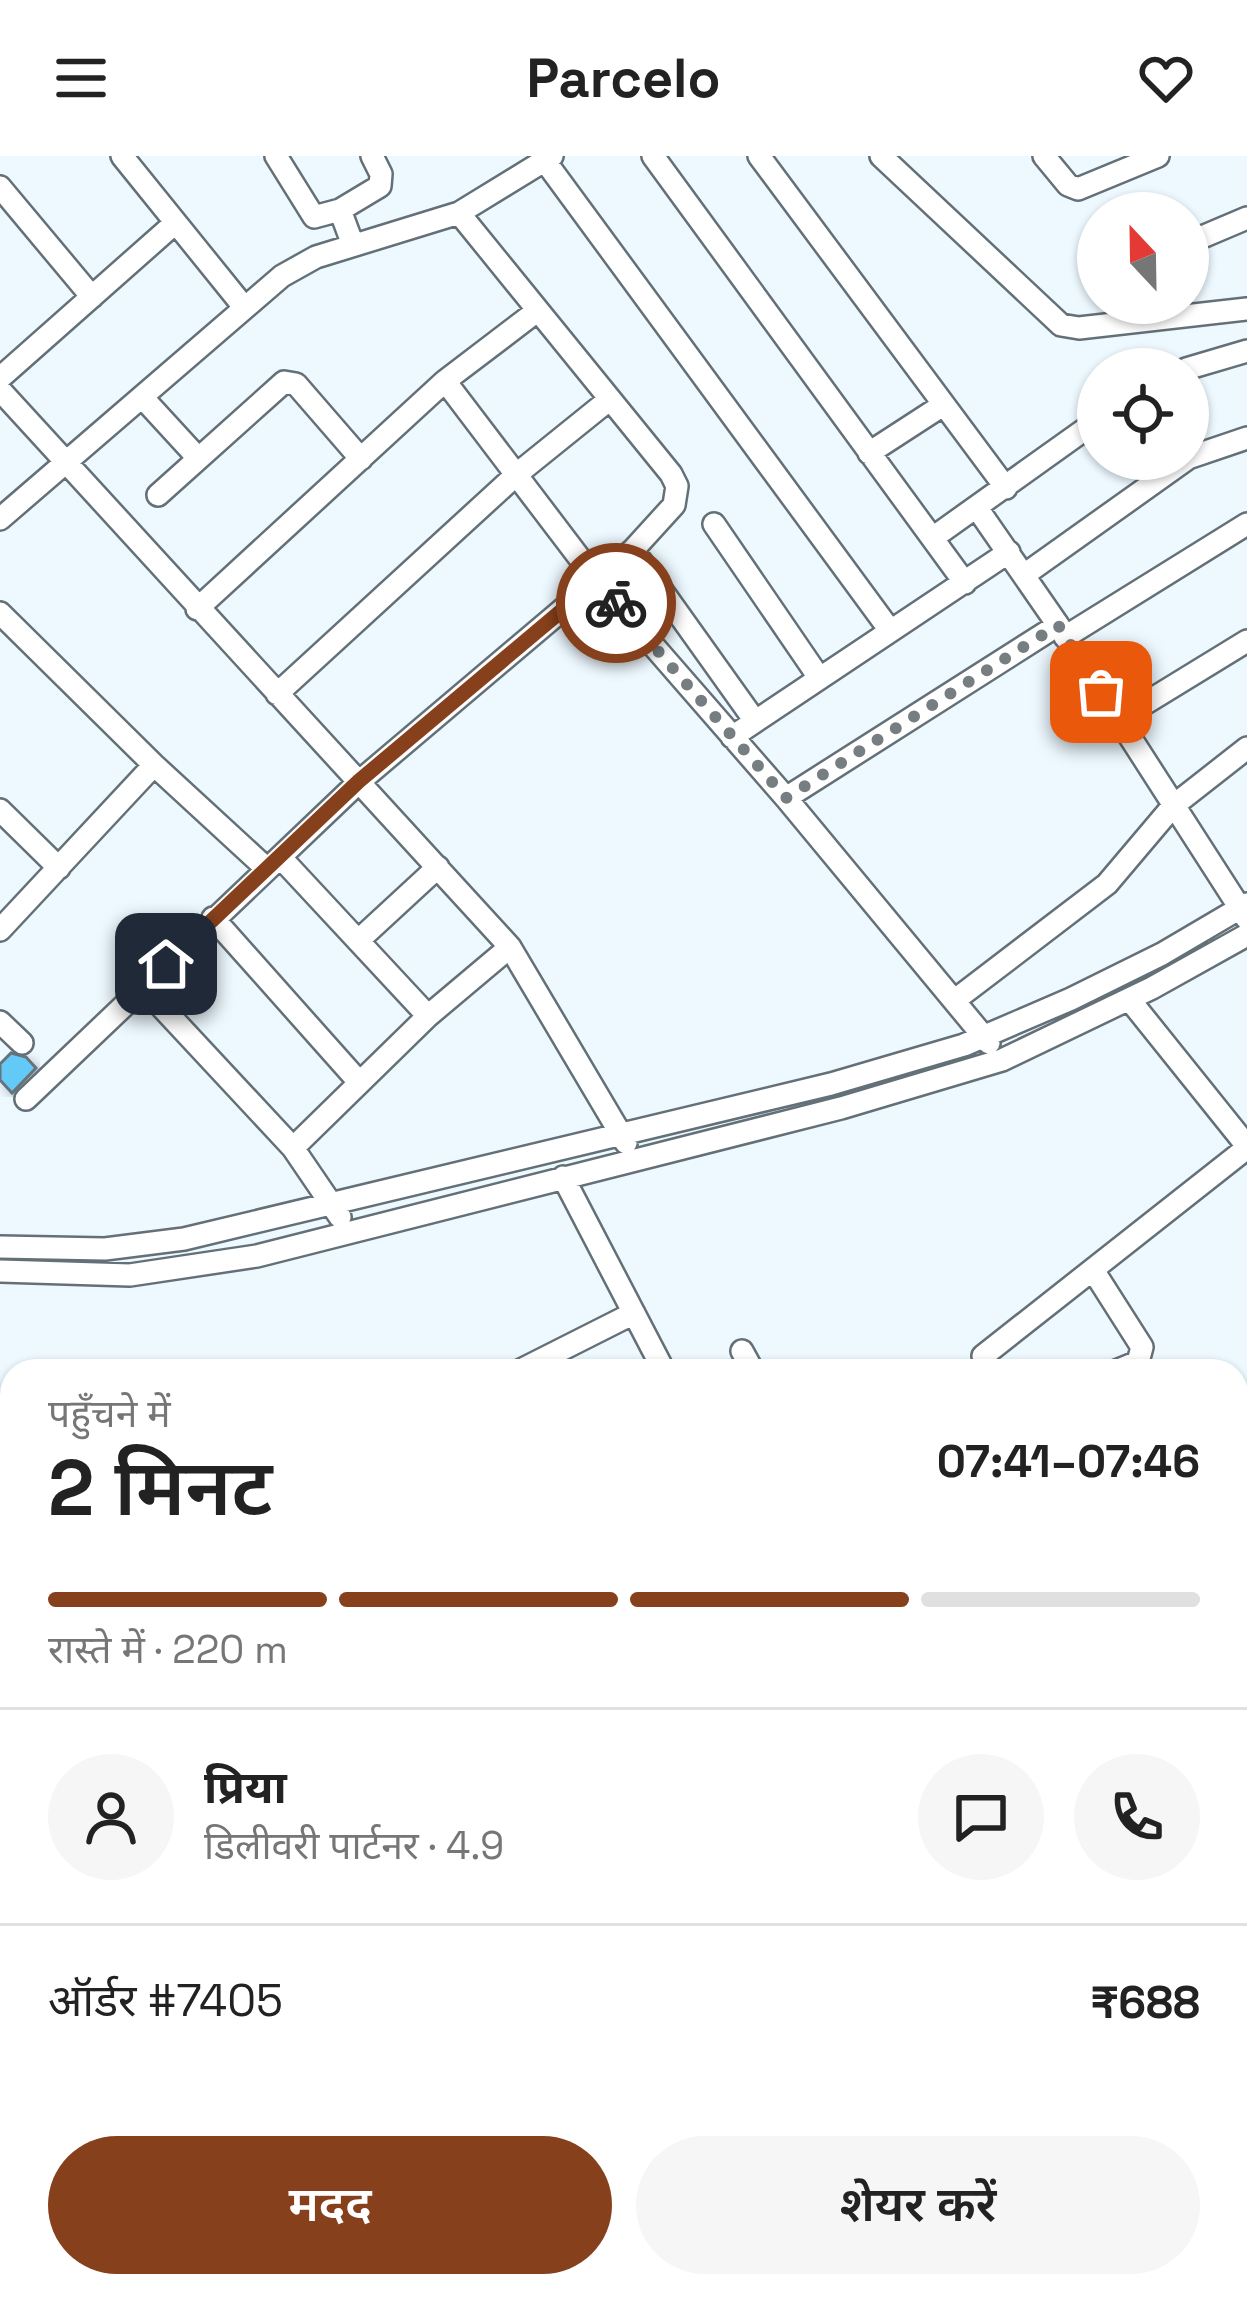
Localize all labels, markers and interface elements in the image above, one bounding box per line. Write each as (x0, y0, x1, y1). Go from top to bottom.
text: Parcelo (527, 44, 720, 113)
icon: menu (48, 45, 114, 111)
icon: heart (1133, 45, 1199, 111)
north arrow (1077, 192, 1209, 324)
map controls (1077, 192, 1209, 480)
button: locate (1077, 348, 1209, 480)
courier (556, 543, 676, 663)
icon: bike (583, 570, 649, 636)
pin (1050, 641, 1152, 743)
icon: bag (1068, 659, 1134, 725)
pin (115, 913, 217, 1015)
icon: home (133, 931, 199, 997)
text: पहुँचने में (48, 1389, 171, 1438)
text: 07:41–07:46 (937, 1433, 1200, 1490)
text: 2 मिनट (48, 1438, 272, 1538)
text: रास्ते में · 220 m (48, 1625, 288, 1674)
button: person (48, 1754, 174, 1880)
button: chat (918, 1754, 1044, 1880)
button: phone (1074, 1754, 1200, 1880)
text: प्रिया (204, 1759, 287, 1816)
text: डिलीवरी पार्टनर · 4.9 (204, 1821, 504, 1870)
text: ऑर्डर #7405 (48, 1972, 283, 2029)
text: ₹688 (1090, 1974, 1200, 2031)
button: मदद (48, 2136, 612, 2274)
button: शेयर करें (636, 2136, 1200, 2274)

